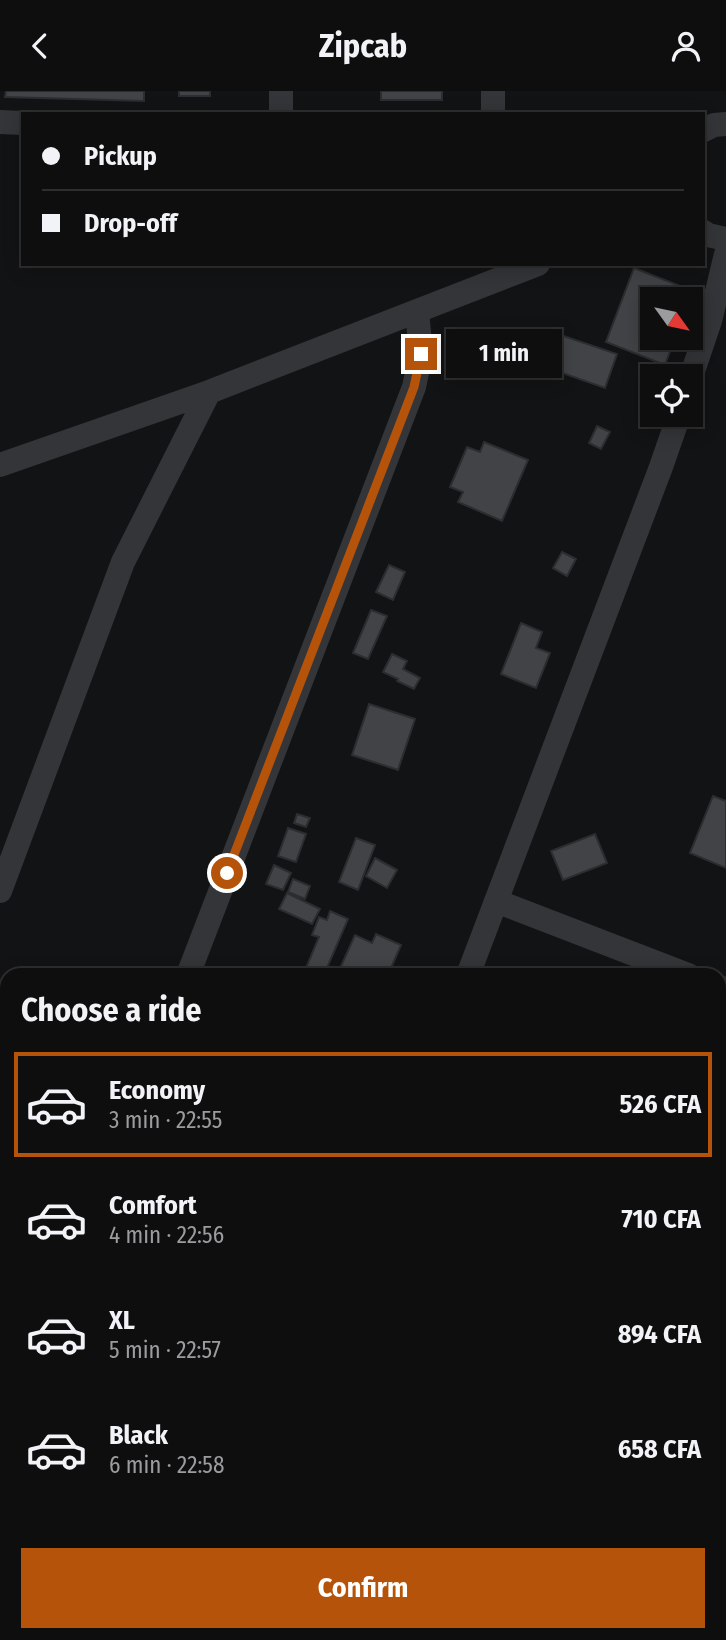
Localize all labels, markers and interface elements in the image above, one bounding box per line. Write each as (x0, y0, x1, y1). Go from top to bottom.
icon: back (21, 27, 59, 65)
text: Zipcab (319, 27, 407, 65)
icon: person (667, 27, 705, 65)
text: Pickup (84, 141, 157, 172)
text: Drop-off (84, 208, 177, 239)
north arrow (640, 287, 704, 350)
map controls (640, 287, 703, 427)
callout: 1 min (446, 329, 561, 379)
route end (405, 338, 437, 370)
text: 1 min (479, 339, 529, 367)
button: locate (640, 364, 703, 427)
route start (211, 857, 243, 889)
text: Choose a ride (21, 991, 202, 1029)
icon: car (25, 1073, 88, 1136)
text: Economy (109, 1075, 205, 1106)
text: 526 CFA (620, 1089, 701, 1120)
text: 3 min · 22:55 (109, 1106, 222, 1134)
icon: car (25, 1188, 88, 1251)
text: Comfort (109, 1190, 197, 1221)
text: 710 CFA (622, 1204, 701, 1235)
text: 4 min · 22:56 (109, 1221, 224, 1249)
icon: car (25, 1303, 88, 1366)
text: XL (109, 1305, 135, 1336)
text: 894 CFA (618, 1319, 701, 1350)
text: 5 min · 22:57 (109, 1336, 221, 1364)
icon: car (25, 1418, 88, 1481)
text: Black (109, 1420, 168, 1451)
text: 658 CFA (618, 1434, 701, 1465)
text: 6 min · 22:58 (109, 1451, 224, 1479)
button: Confirm (21, 1548, 705, 1628)

